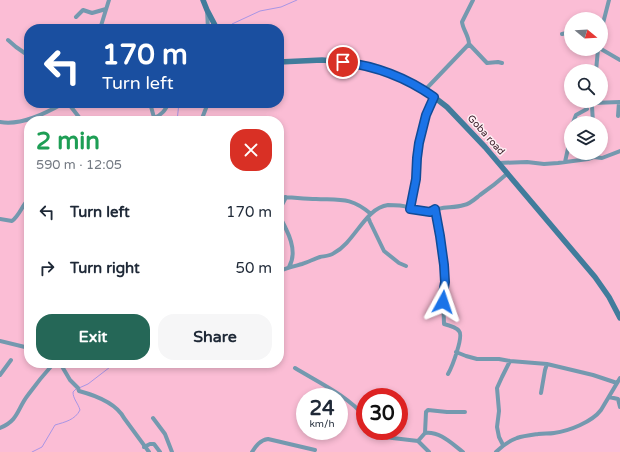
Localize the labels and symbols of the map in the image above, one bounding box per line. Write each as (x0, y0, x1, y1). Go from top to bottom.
north arrow (564, 12, 608, 56)
pin (326, 45, 360, 79)
street label: Goba road (465, 112, 507, 158)
position arrow (422, 281, 464, 323)
speed limit sign: 30 (356, 388, 408, 440)

